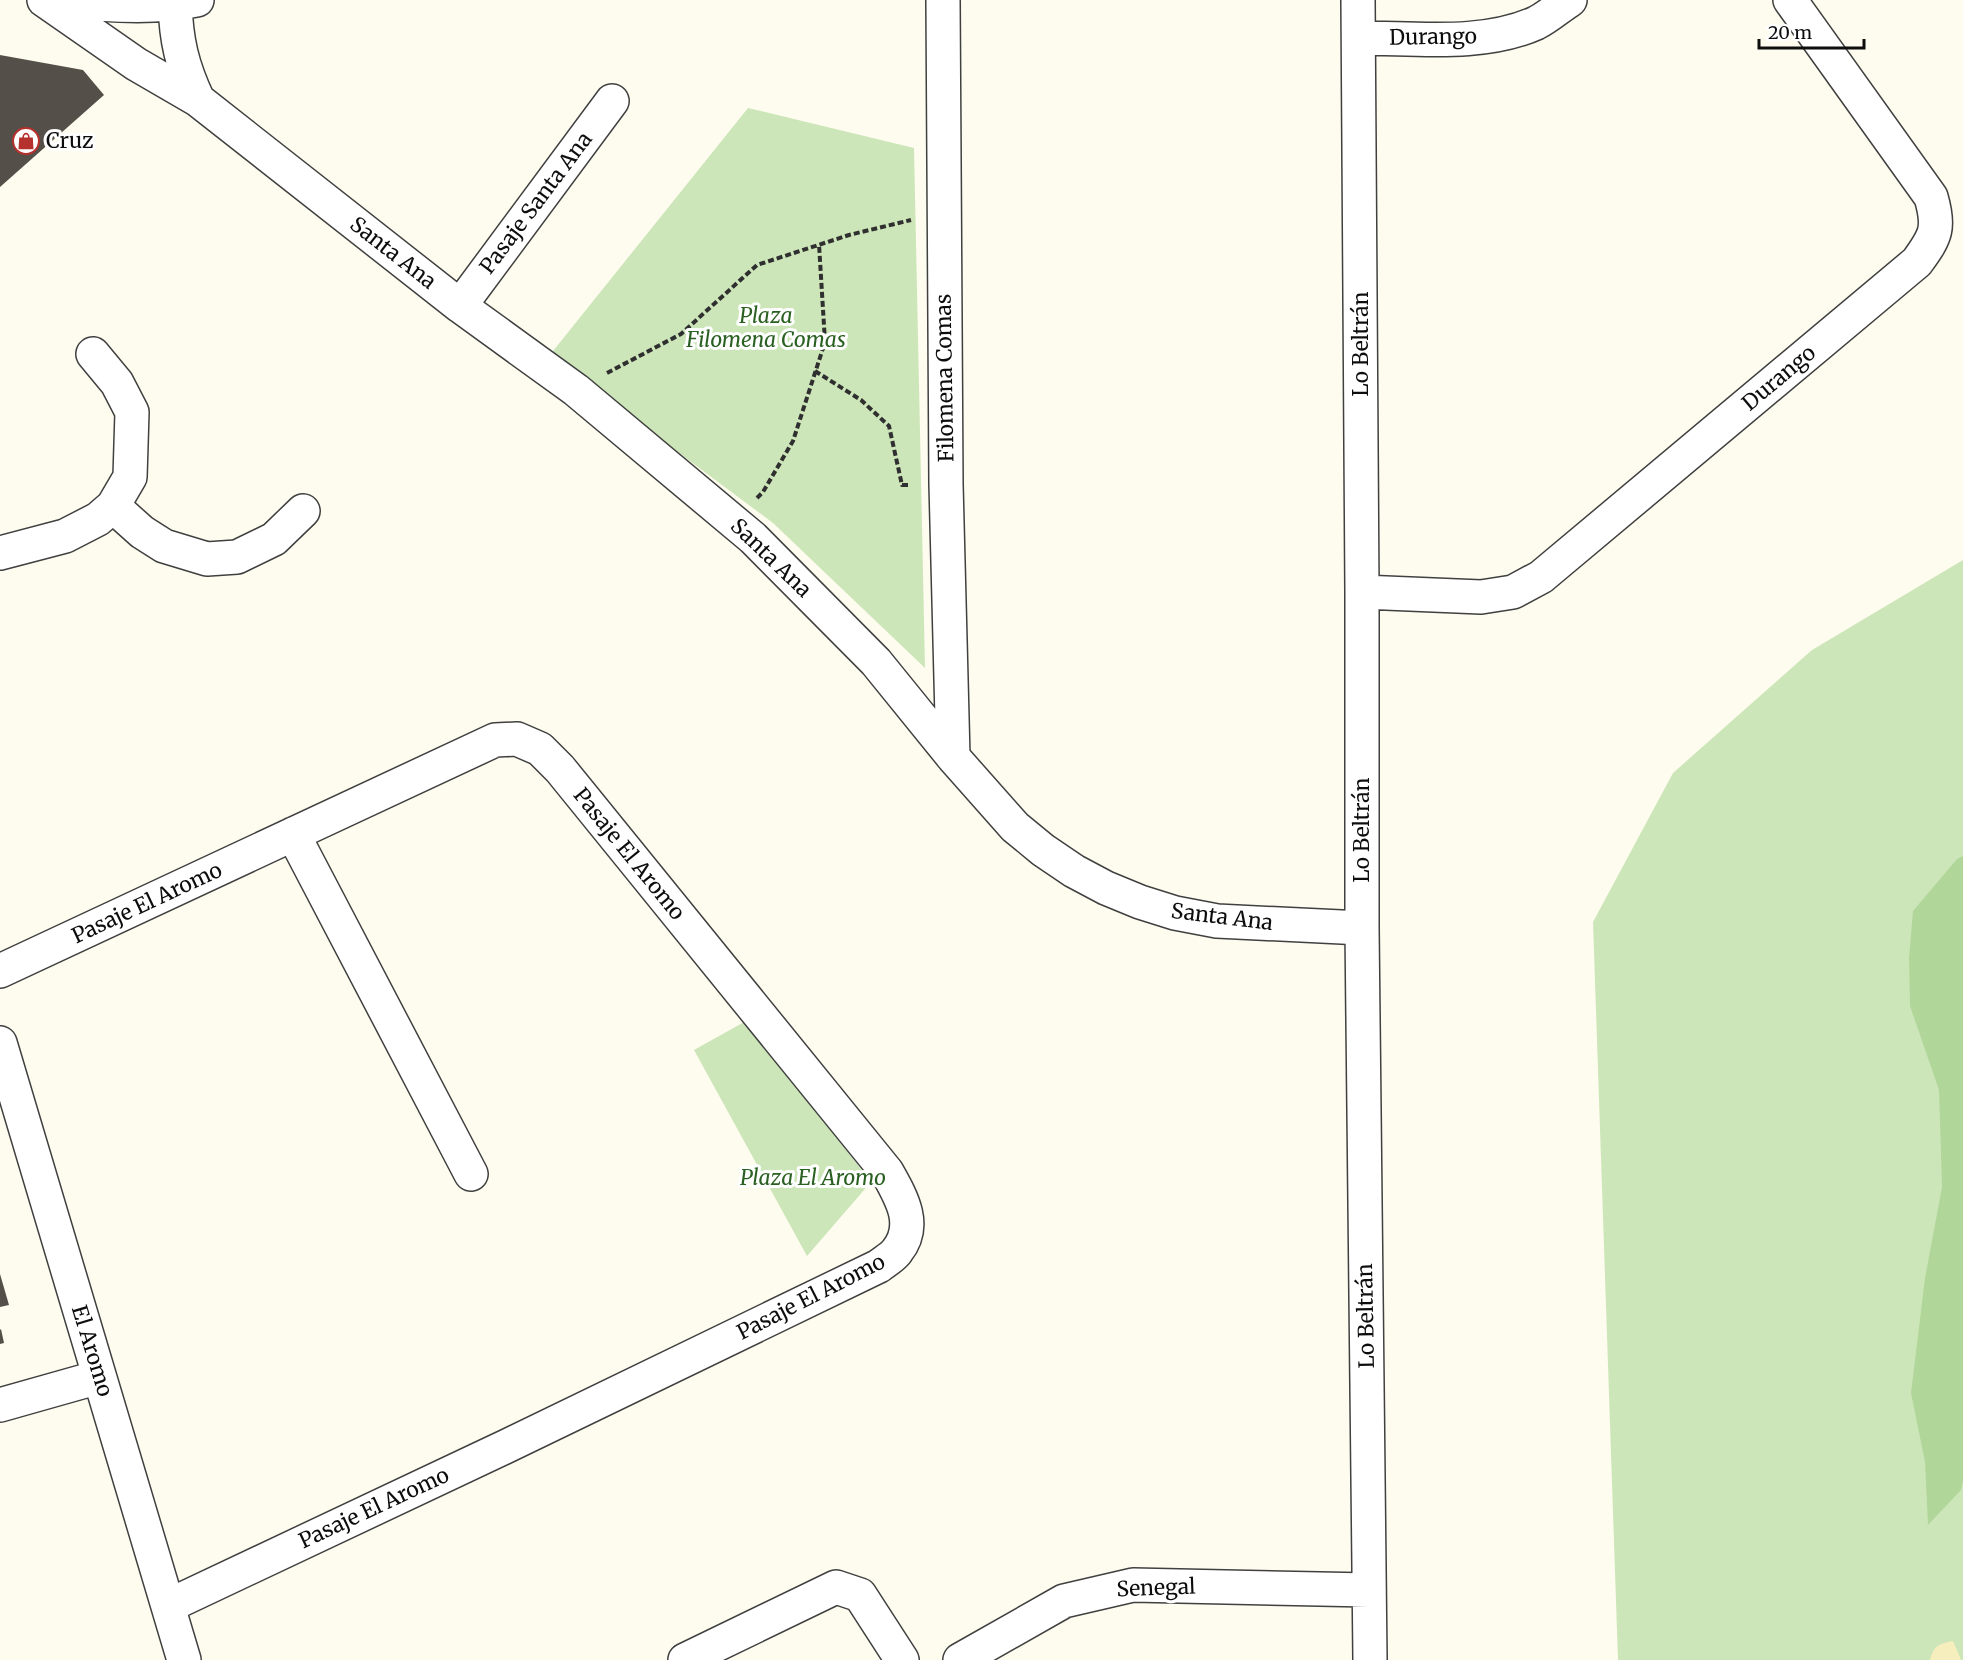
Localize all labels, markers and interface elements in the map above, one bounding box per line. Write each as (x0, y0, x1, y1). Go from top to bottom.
scale bar (1759, 12, 1864, 50)
text: 20 m (1768, 21, 1812, 44)
street label: Durango (1389, 22, 1477, 51)
shop icon: Cruz (11, 126, 41, 156)
street label: Pasaje Santa Ana (473, 126, 598, 279)
place label: Cruz (46, 127, 93, 154)
street label: Santa Ana (345, 210, 442, 295)
street label: Lo Beltrán (1347, 291, 1374, 396)
street label: Filomena Comas (930, 294, 959, 462)
park label: Plaza Filomena Comas (685, 302, 846, 353)
street label: Durango (1736, 339, 1821, 416)
street label: Santa Ana (725, 512, 818, 603)
street label: Lo Beltrán (1348, 777, 1375, 882)
street label: Pasaje El Aromo (568, 782, 691, 925)
street label: Pasaje El Aromo (67, 856, 226, 949)
street label: Santa Ana (1170, 897, 1274, 936)
park label: Plaza El Aromo (740, 1164, 886, 1191)
street label: Pasaje El Aromo (732, 1248, 889, 1345)
street label: Lo Beltrán (1351, 1263, 1380, 1369)
street label: El Aromo (66, 1302, 119, 1400)
street label: Pasaje El Aromo (294, 1461, 453, 1554)
street label: Senegal (1116, 1573, 1197, 1602)

